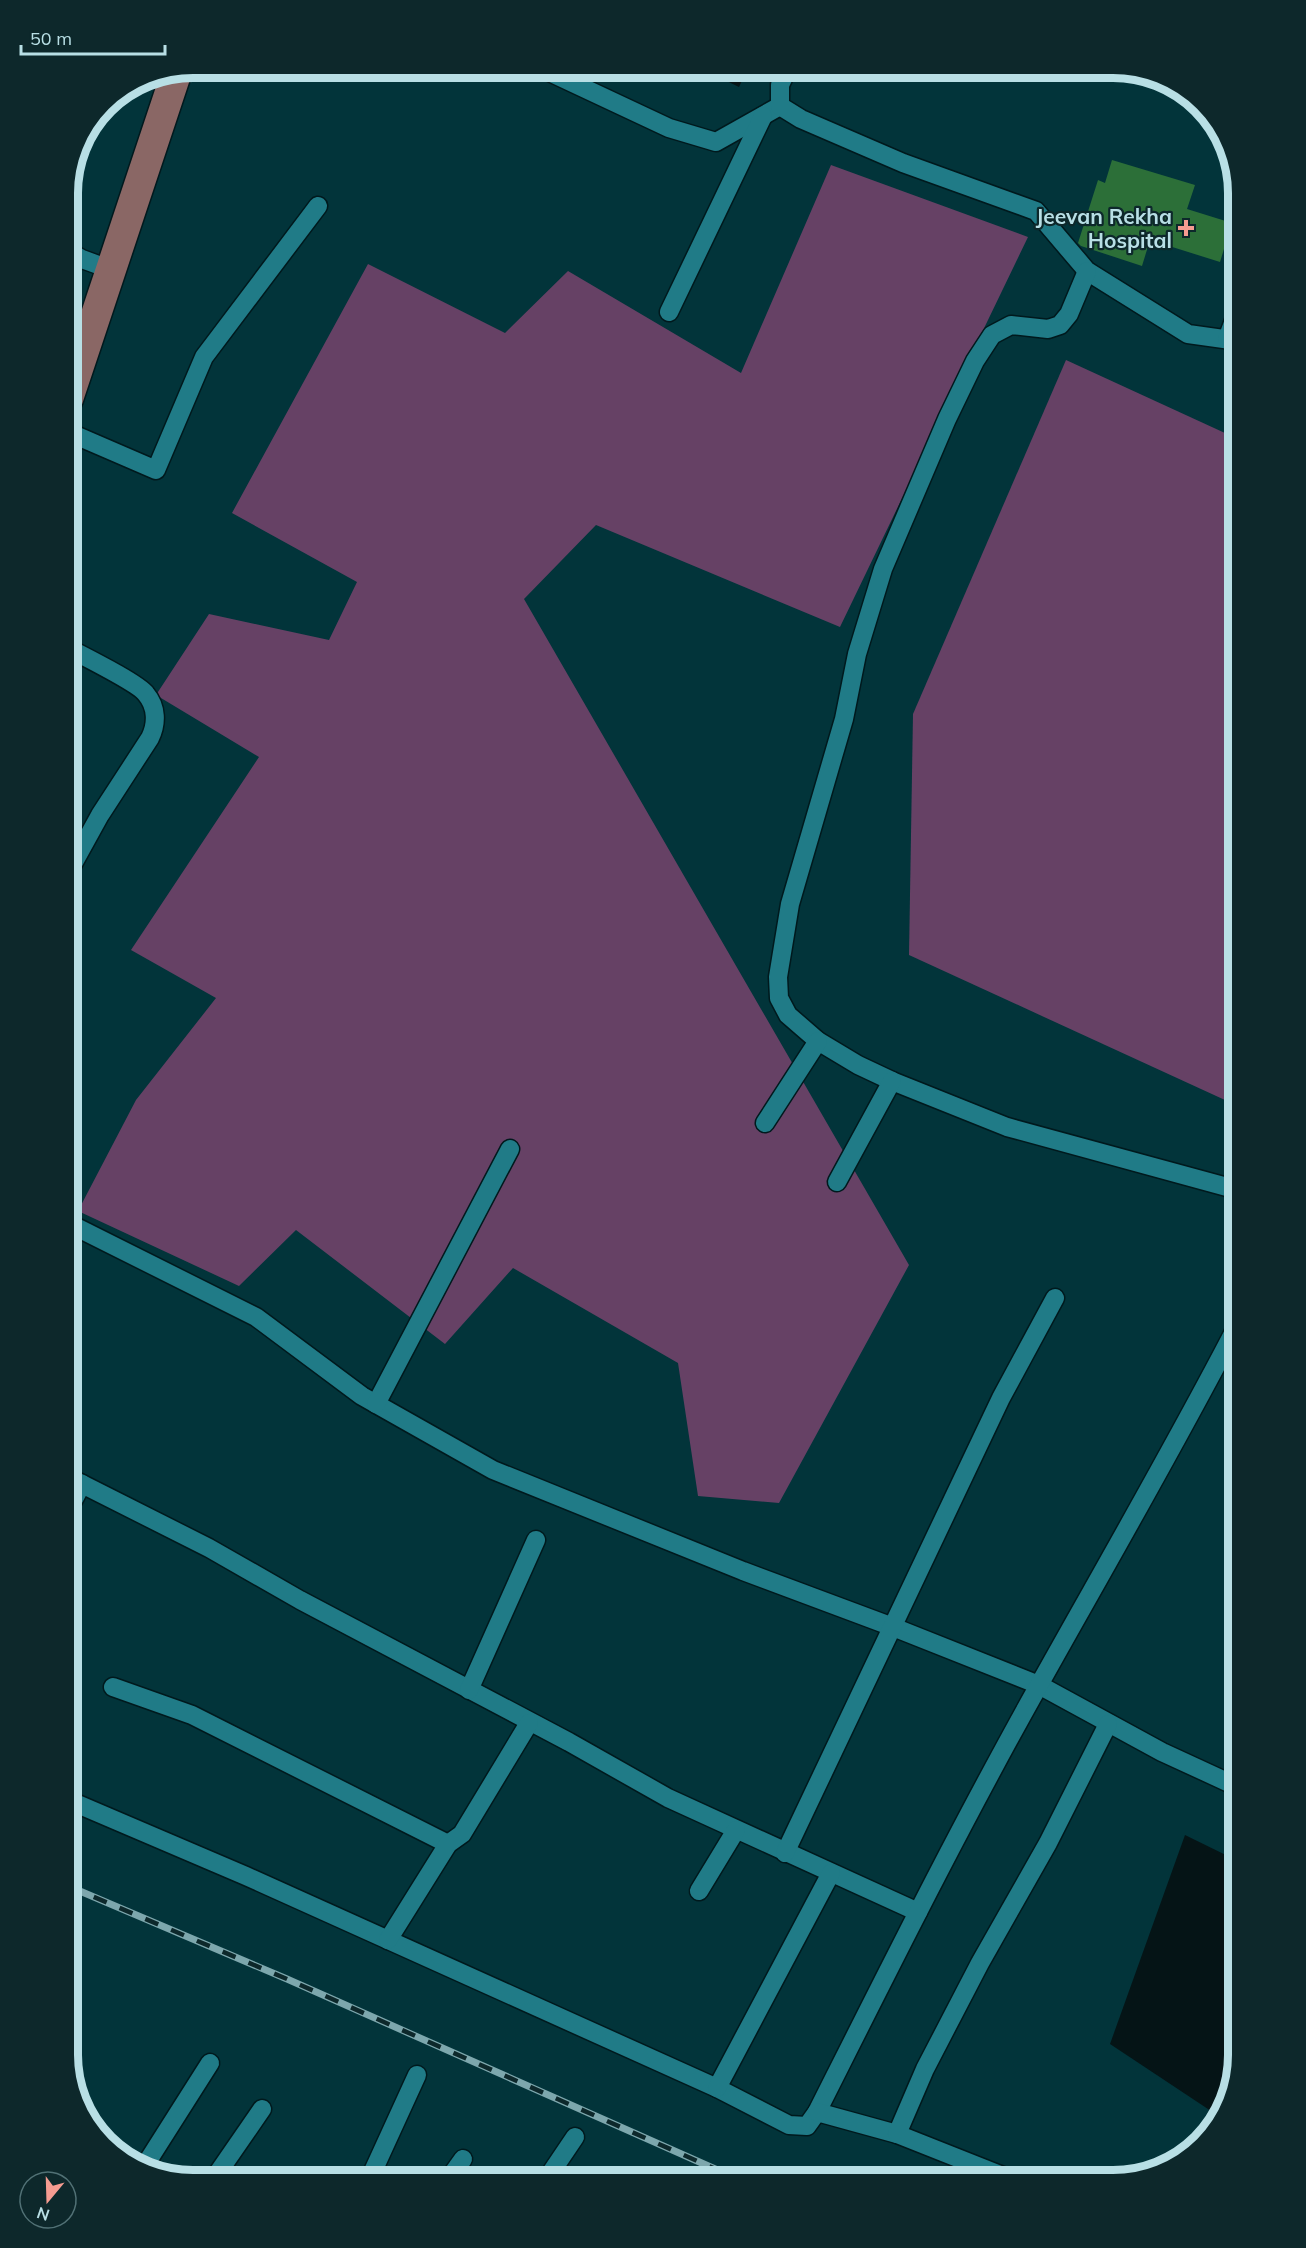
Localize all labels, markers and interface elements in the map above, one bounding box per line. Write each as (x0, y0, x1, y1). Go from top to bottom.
scale bar (21, 18, 165, 56)
text: 50 m (30, 27, 72, 50)
place label: Jeevan Rekha Hospital (1036, 203, 1172, 253)
marker: Jeevan Rekha Hospital (1177, 219, 1195, 237)
north arrow (18, 2170, 78, 2230)
text: N (34, 2203, 52, 2226)

